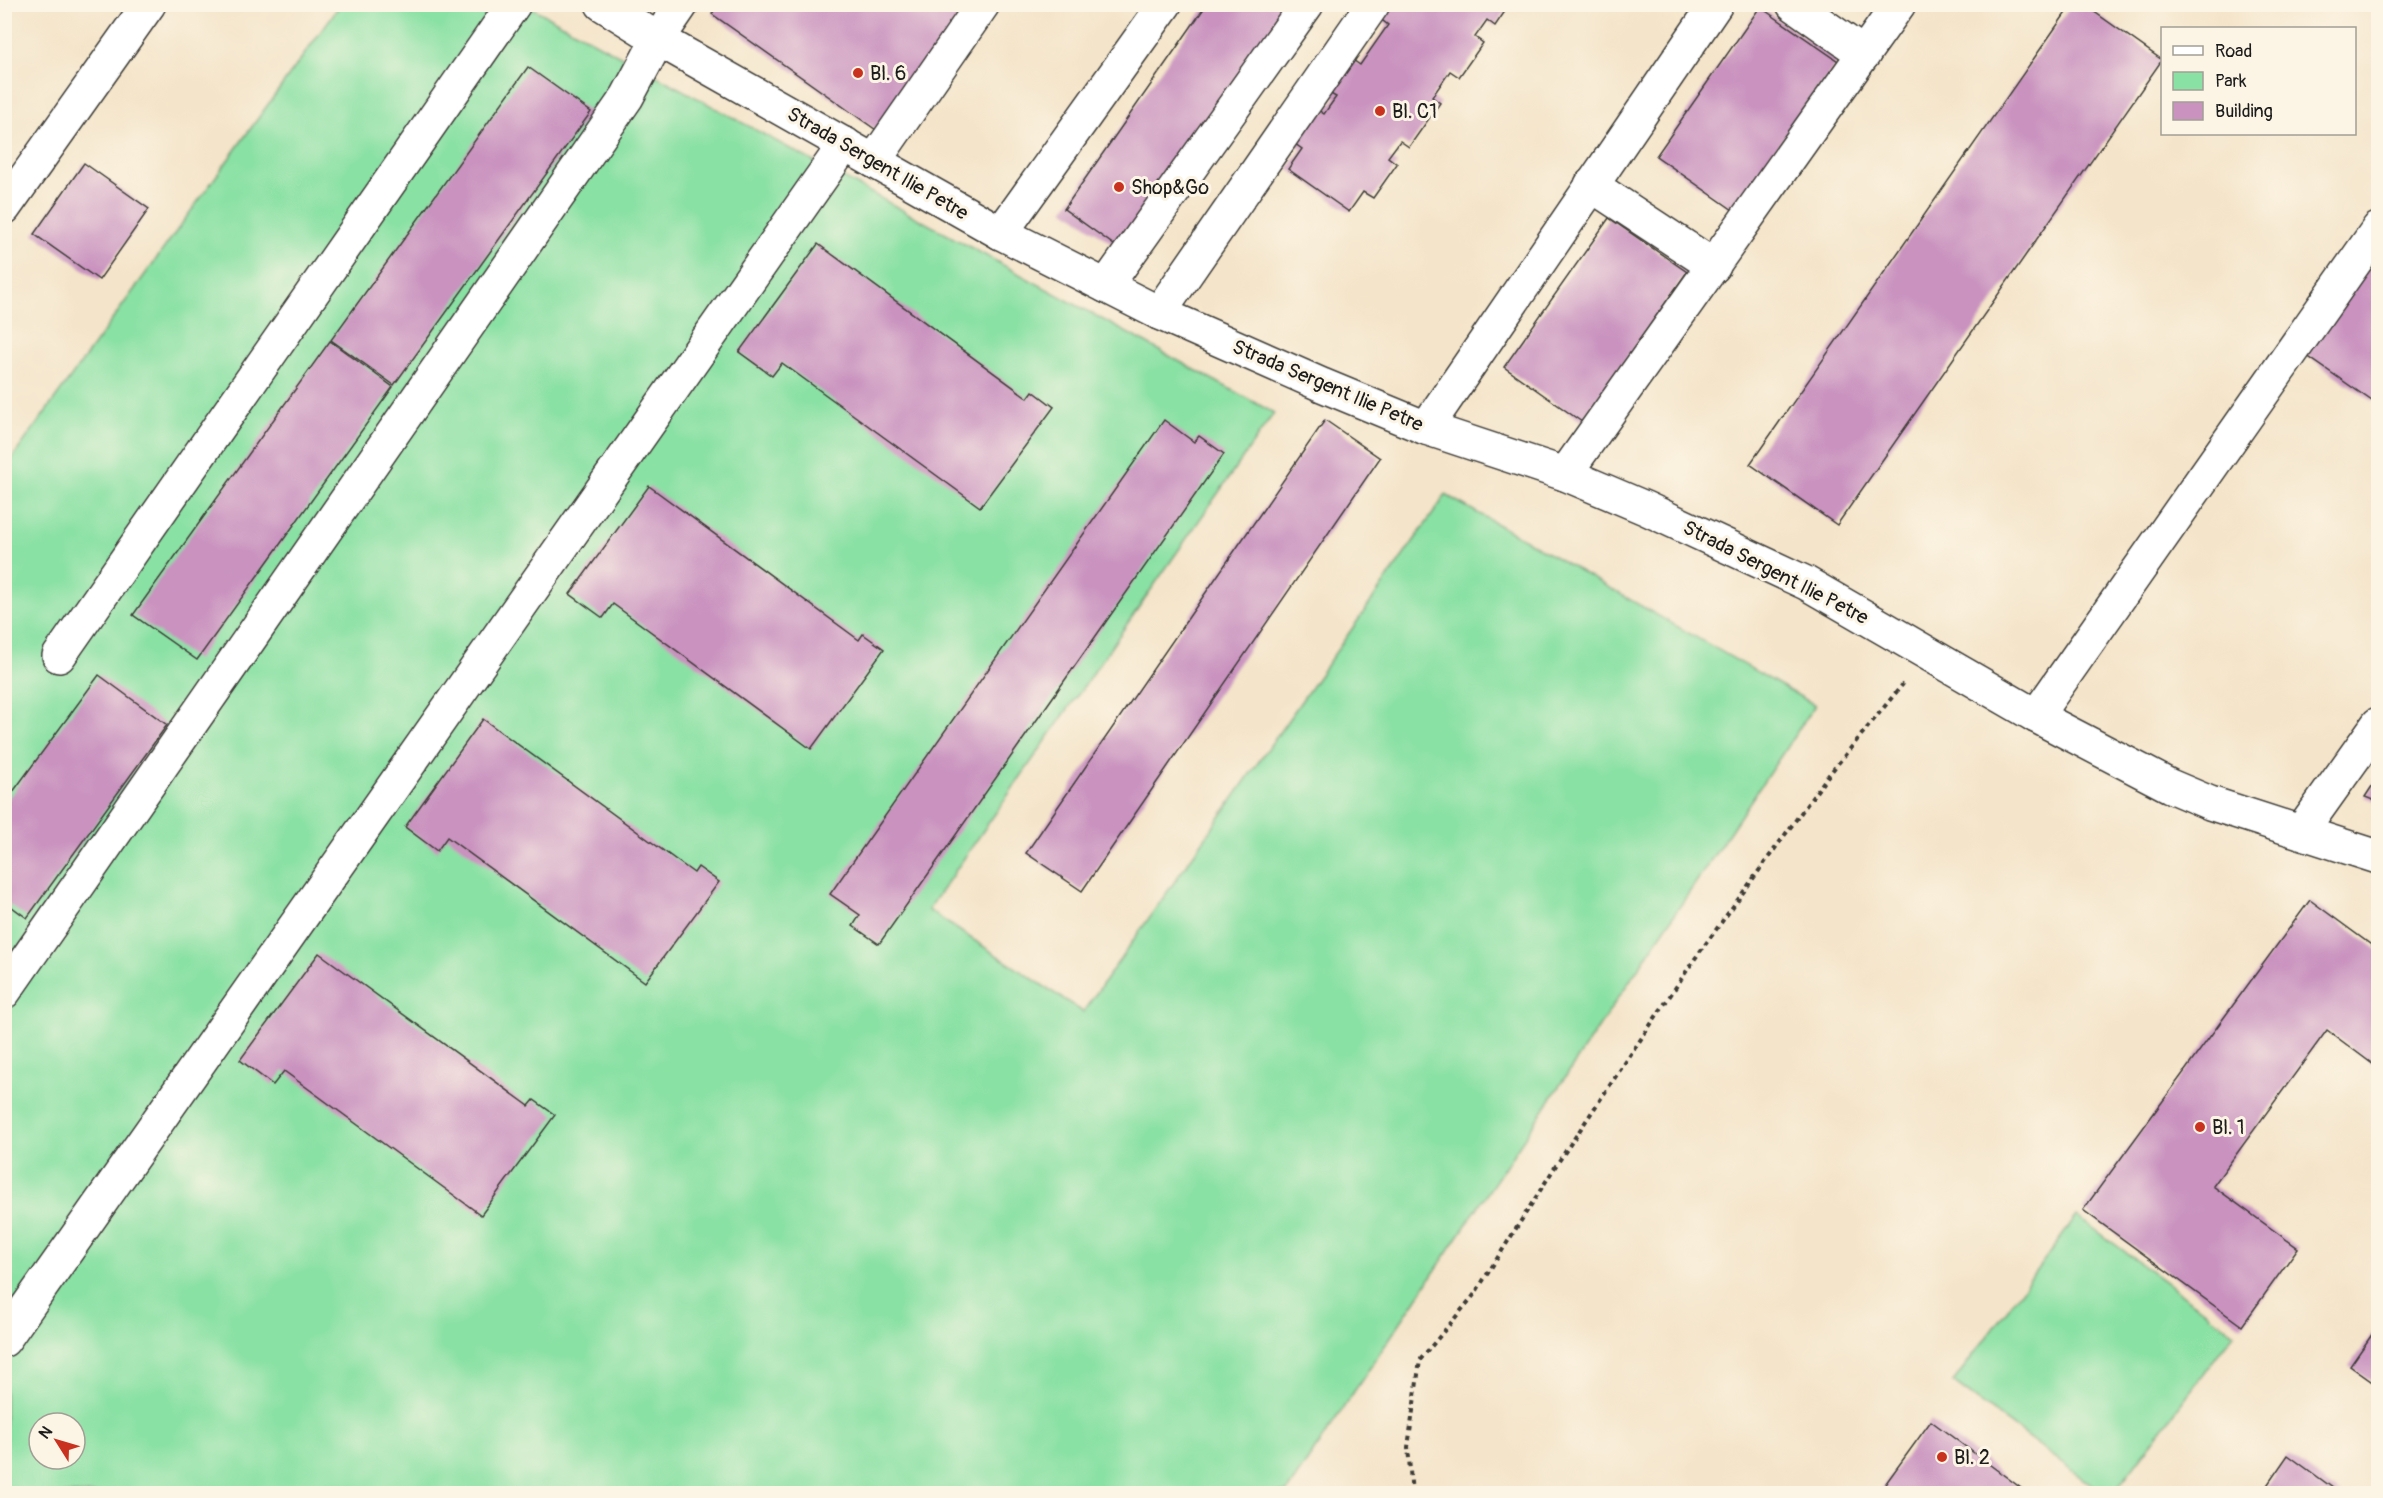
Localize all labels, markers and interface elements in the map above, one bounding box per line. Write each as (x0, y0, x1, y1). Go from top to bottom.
legend (2161, 27, 2356, 135)
text: Road (2215, 40, 2252, 63)
place label: Bl. 6 (870, 61, 906, 86)
marker: Bl. 6 (851, 66, 865, 80)
text: Park (2215, 70, 2247, 93)
place label: Bl. C1 (1392, 99, 1437, 124)
text: Building (2215, 100, 2273, 123)
street label: Strada Sergent Ilie Petre (783, 101, 973, 226)
marker: Bl. C1 (1373, 104, 1387, 118)
place label: Shop&Go (1131, 175, 1209, 200)
marker: Shop&Go (1112, 180, 1126, 194)
street label: Strada Sergent Ilie Petre (1229, 334, 1427, 437)
street label: Strada Sergent Ilie Petre (1679, 515, 1873, 630)
place label: Bl. 1 (2212, 1115, 2245, 1140)
marker: Bl. 1 (2193, 1120, 2207, 1134)
north arrow (27, 1411, 87, 1471)
text: N (35, 1422, 57, 1443)
place label: Bl. 2 (1954, 1445, 1990, 1470)
marker: Bl. 2 (1935, 1450, 1949, 1464)

